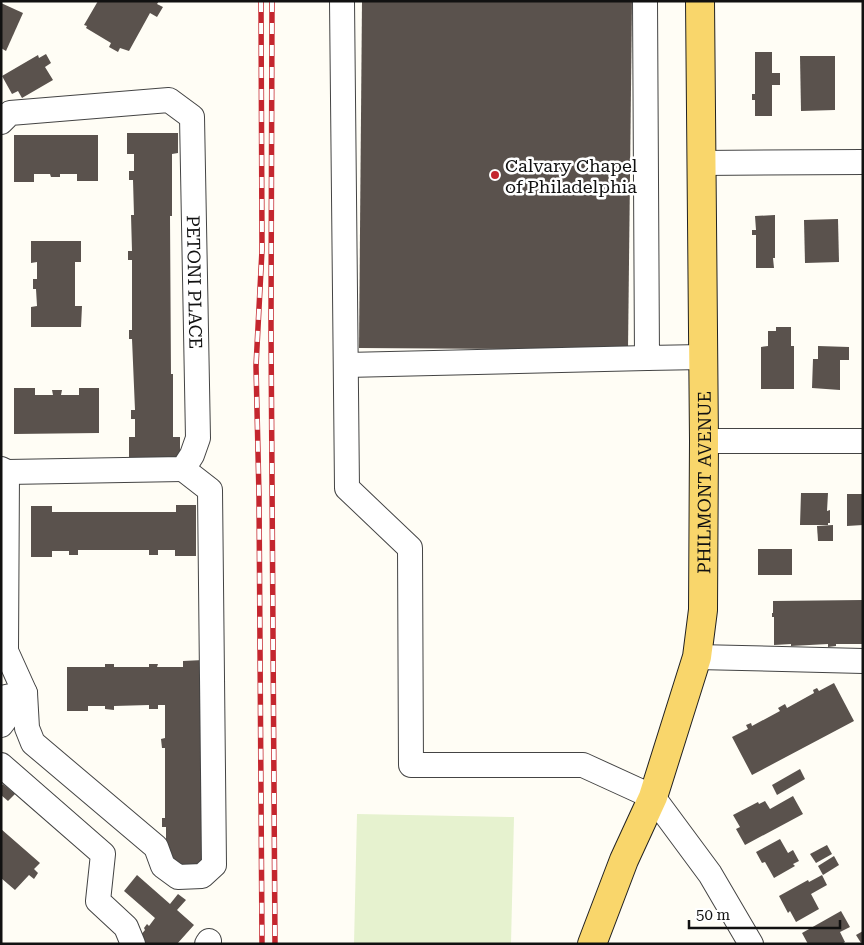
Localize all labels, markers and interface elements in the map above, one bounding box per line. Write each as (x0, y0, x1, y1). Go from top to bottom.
place label: Calvary Chapel of Philadelphia (505, 155, 638, 197)
marker: Calvary Chapel of Philadelphia (489, 169, 501, 181)
street label: PETONI PLACE (183, 215, 207, 349)
street label: PHILMONT AVENUE (693, 391, 715, 574)
scale bar (689, 898, 840, 930)
text: 50 m (696, 906, 731, 924)

